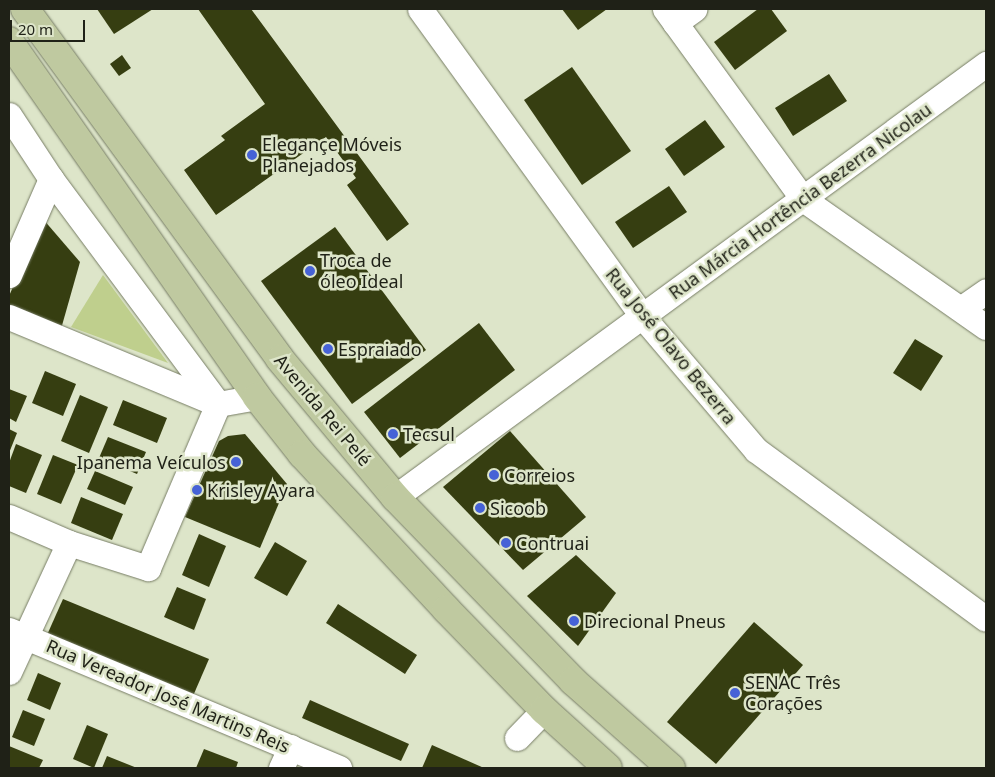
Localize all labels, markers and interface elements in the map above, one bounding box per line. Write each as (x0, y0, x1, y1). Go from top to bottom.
scale bar (12, 10, 88, 42)
text: 20 m (18, 19, 53, 39)
street label: Rua Márcia Hortência Bezerra Nicolau (664, 98, 936, 304)
place label: Elegançe Móveis Planejados (262, 134, 402, 176)
marker: Elegançe Móveis Planejados (246, 149, 258, 161)
place label: Troca de óleo Ideal (320, 250, 403, 292)
street label: Rua José Olavo Bezerra (601, 264, 741, 428)
marker: Troca de óleo Ideal (304, 265, 316, 277)
place label: Espraiado (338, 338, 422, 360)
marker: Espraiado (322, 343, 334, 355)
street label: Avenida Rei Pelé (270, 350, 376, 470)
place label: Tecsul (403, 423, 455, 445)
marker: Tecsul (387, 428, 399, 440)
place label: Ipanema Veículos (77, 451, 226, 473)
marker: Ipanema Veículos (230, 456, 242, 468)
place label: Correios (504, 464, 575, 486)
marker: Correios (488, 469, 500, 481)
place label: Krisley Ayara (207, 479, 315, 501)
marker: Krisley Ayara (191, 484, 203, 496)
place label: Sicoob (490, 497, 546, 519)
marker: Sicoob (474, 502, 486, 514)
place label: Contruai (516, 532, 589, 554)
marker: Contruai (500, 537, 512, 549)
place label: Direcional Pneus (584, 610, 726, 632)
marker: Direcional Pneus (568, 615, 580, 627)
street label: Rua Vereador José Martins Reis (43, 635, 293, 757)
place label: SENAC Três Corações (745, 672, 841, 714)
marker: SENAC Três Corações (729, 687, 741, 699)

